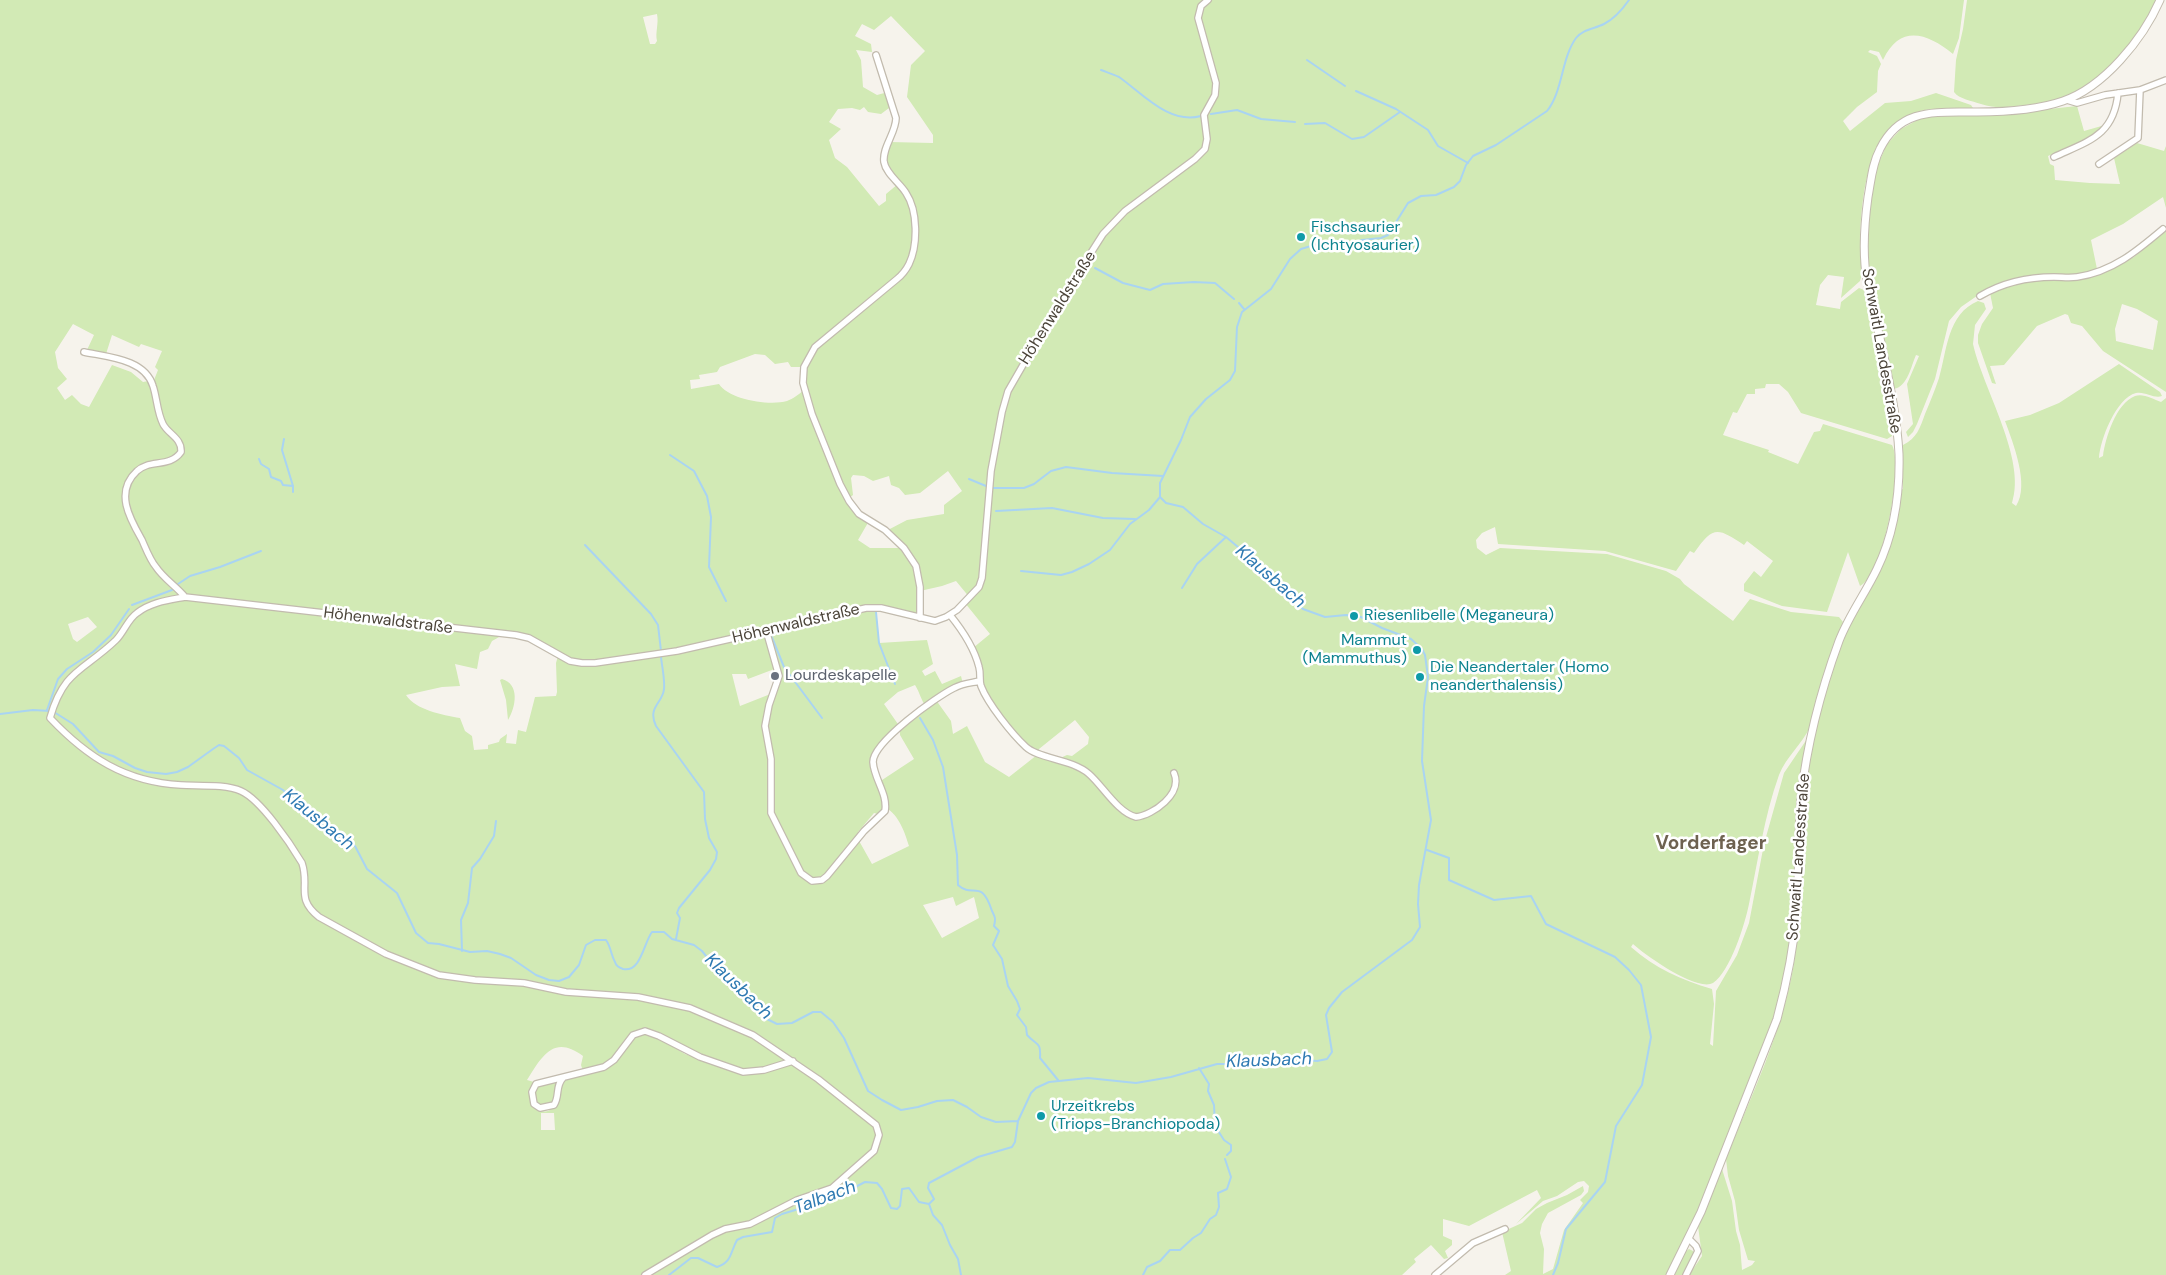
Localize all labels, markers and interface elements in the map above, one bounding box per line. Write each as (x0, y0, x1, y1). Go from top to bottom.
place label: Fischsaurier (Ichtyosaurier) (1311, 218, 1420, 256)
marker: Fischsaurier (Ichtyosaurier) (1295, 231, 1307, 243)
street label: Höhenwaldstraße (1015, 248, 1101, 368)
street label: Schwaitl Landesstraße (1857, 267, 1905, 435)
water label: Klausbach (1231, 541, 1309, 613)
street label: Höhenwaldstraße (730, 600, 862, 648)
street label: Höhenwaldstraße (322, 604, 454, 638)
place label: Riesenlibelle (Meganeura) (1364, 606, 1554, 626)
marker: Riesenlibelle (Meganeura) (1348, 610, 1360, 622)
place label: Mammut (Mammuthus) (1303, 631, 1407, 669)
marker: Mammut (Mammuthus) (1411, 644, 1423, 656)
place label: Die Neandertaler (Homo neanderthalensis) (1430, 658, 1609, 696)
place label: Lourdeskapelle (785, 666, 897, 686)
marker: Lourdeskapelle (769, 670, 781, 682)
marker: Die Neandertaler (Homo neanderthalensis) (1414, 671, 1426, 683)
street label: Schwaitl Landesstraße (1784, 773, 1814, 941)
water label: Klausbach (278, 785, 358, 855)
district label: Vorderfager (1655, 833, 1767, 855)
water label: Klausbach (700, 949, 776, 1025)
water label: Klausbach (1226, 1049, 1312, 1073)
place label: Urzeitkrebs (Triops-Branchiopoda) (1051, 1097, 1220, 1135)
marker: Urzeitkrebs (Triops-Branchiopoda) (1035, 1110, 1047, 1122)
water label: Talbach (791, 1176, 859, 1220)

